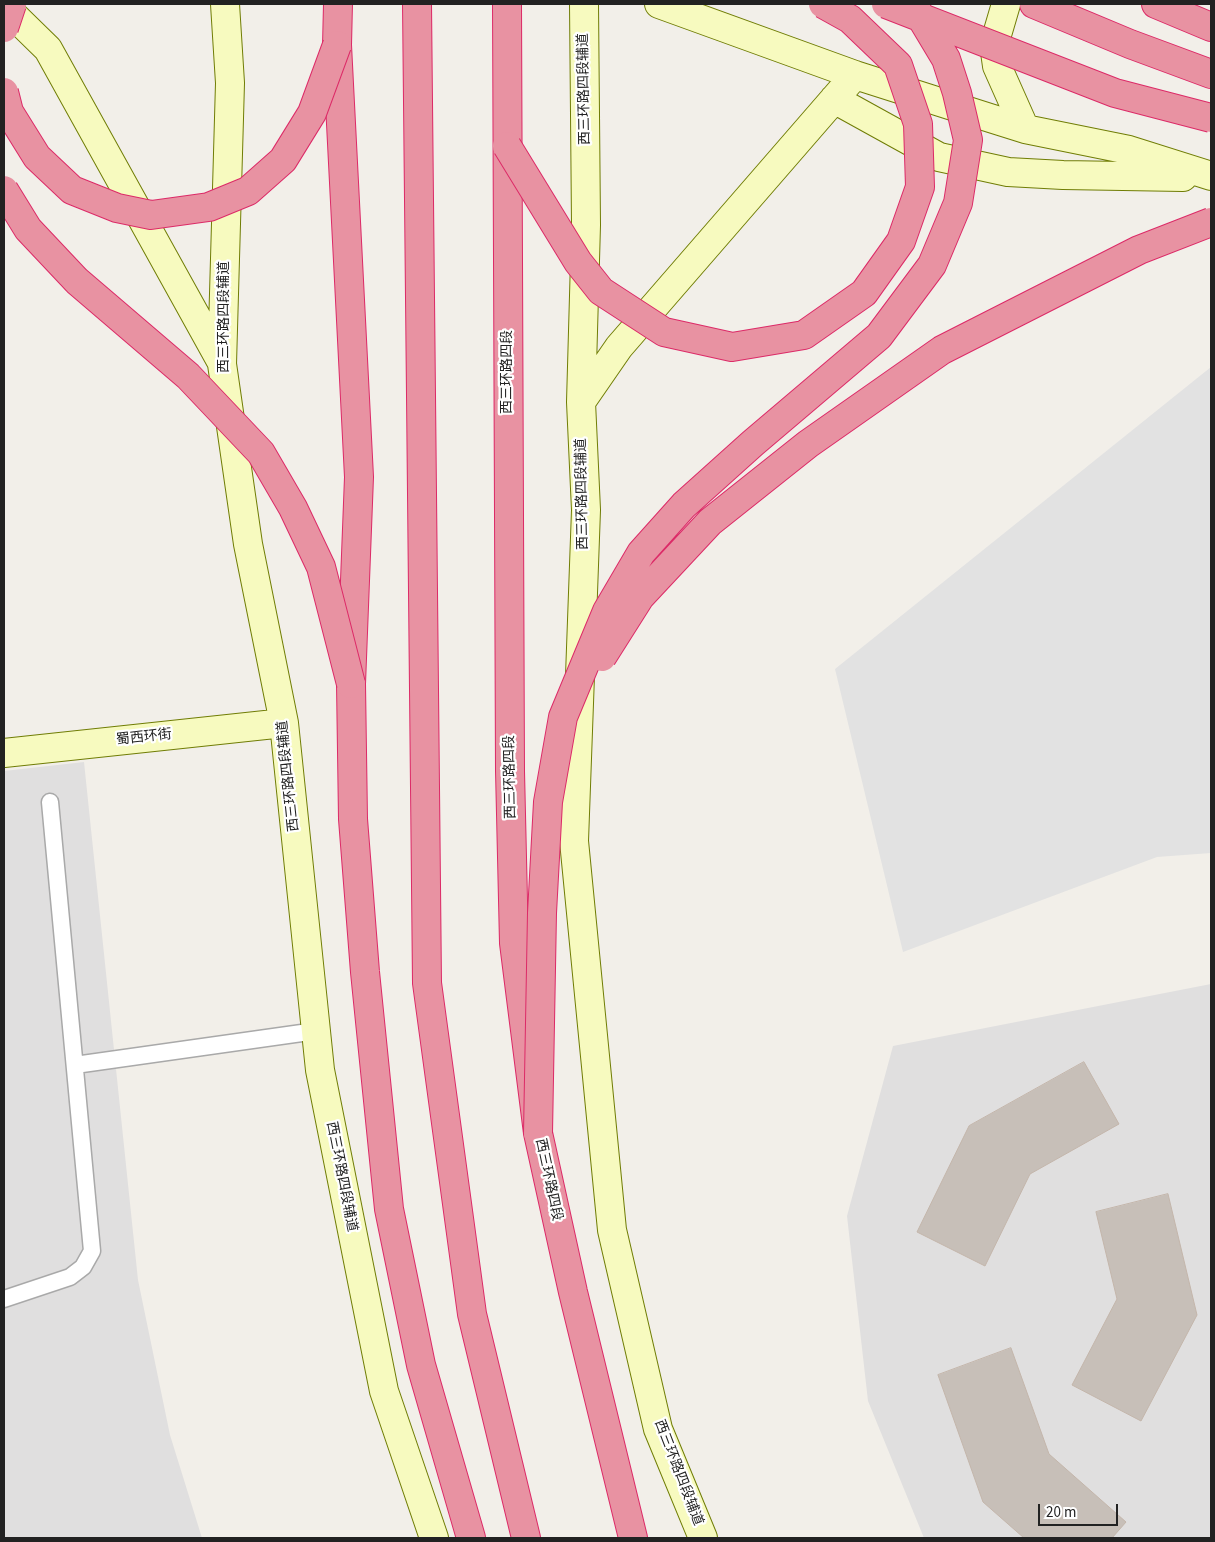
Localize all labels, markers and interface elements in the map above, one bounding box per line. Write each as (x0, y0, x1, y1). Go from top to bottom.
street label: 西三环路四段辅道 (576, 33, 594, 145)
street label: 西三环路四段辅道 (217, 261, 233, 373)
street label: 西三环路四段 (500, 330, 516, 414)
street label: 西三环路四段辅道 (574, 438, 592, 550)
street label: 西三环路四段辅道 (275, 719, 303, 833)
street label: 蜀西环街 (115, 727, 173, 749)
street label: 西三环路四段 (502, 735, 520, 819)
street label: 西三环路四段辅道 (322, 1120, 360, 1234)
street label: 西三环路四段 (531, 1137, 565, 1223)
street label: 西三环路四段辅道 (650, 1418, 706, 1528)
scale bar (1040, 1494, 1120, 1526)
text: 20 m (1046, 1502, 1076, 1523)

